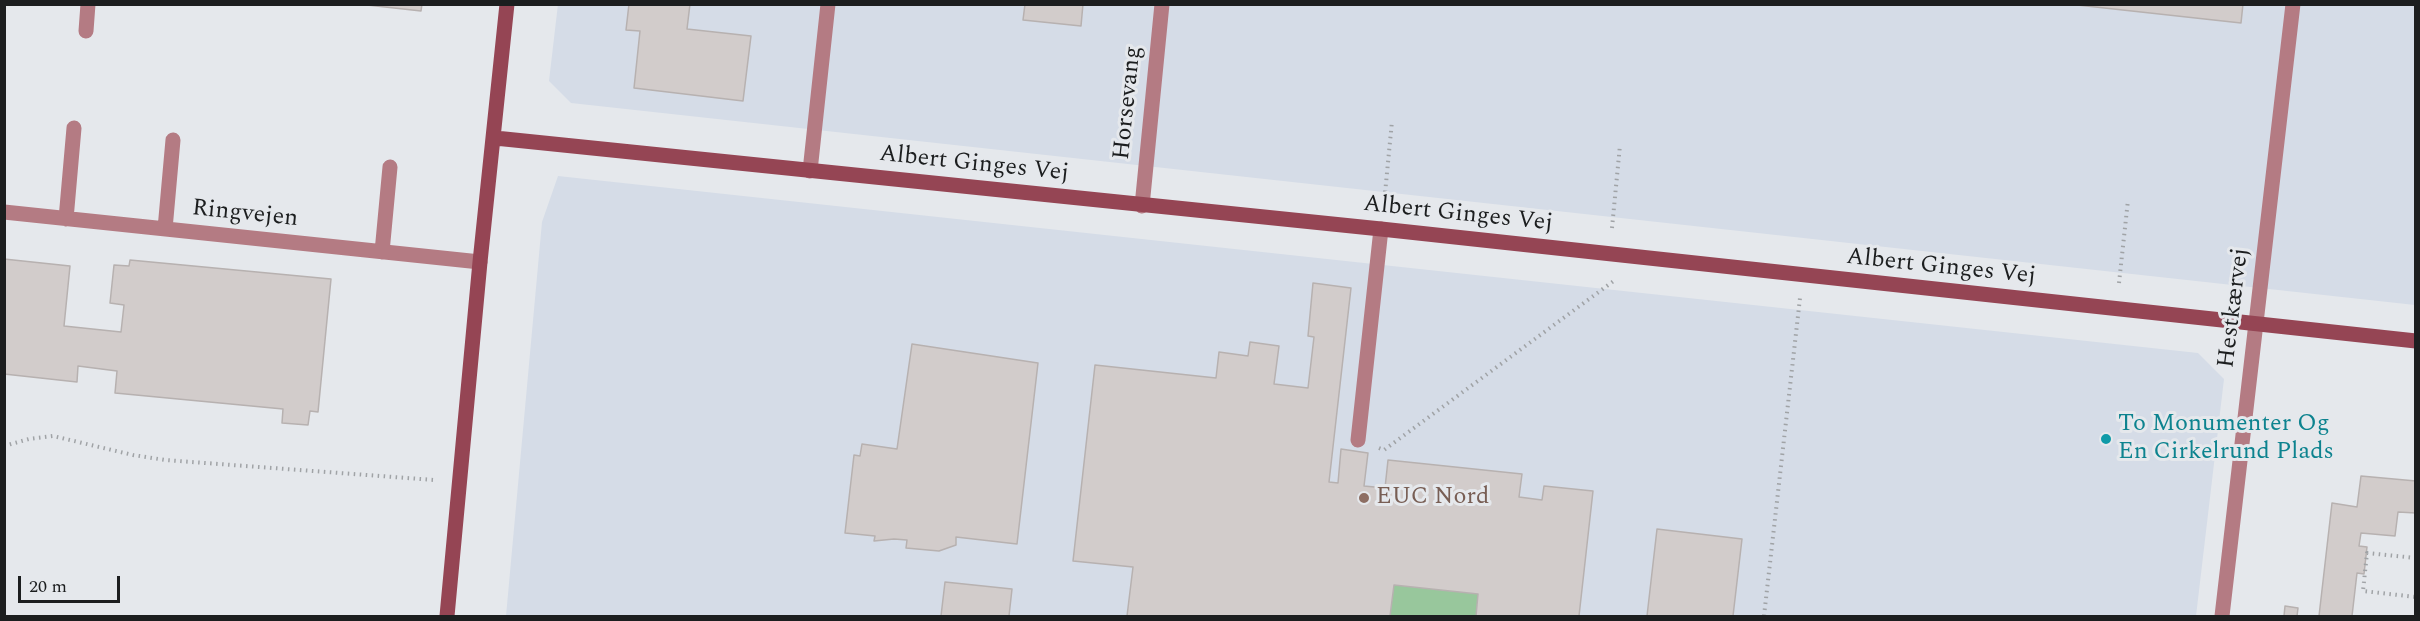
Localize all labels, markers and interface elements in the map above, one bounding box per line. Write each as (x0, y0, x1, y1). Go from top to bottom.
street label: Horsevang (1109, 45, 1149, 161)
street label: Albert Ginges Vej (878, 141, 1070, 189)
street label: Albert Ginges Vej (1362, 191, 1554, 239)
street label: Ringvejen (190, 195, 300, 235)
street label: Albert Ginges Vej (1845, 244, 2037, 292)
street label: Hestkærvej (2213, 246, 2257, 370)
place label: To Monumenter Og En Cirkelrund Plads (2118, 411, 2334, 467)
marker: To Monumenter Og En Cirkelrund Plads (2099, 432, 2113, 446)
place label: EUC Nord (1376, 484, 1489, 512)
marker: EUC Nord (1357, 491, 1371, 505)
scale bar (21, 564, 123, 602)
text: 20 m (29, 573, 67, 600)

